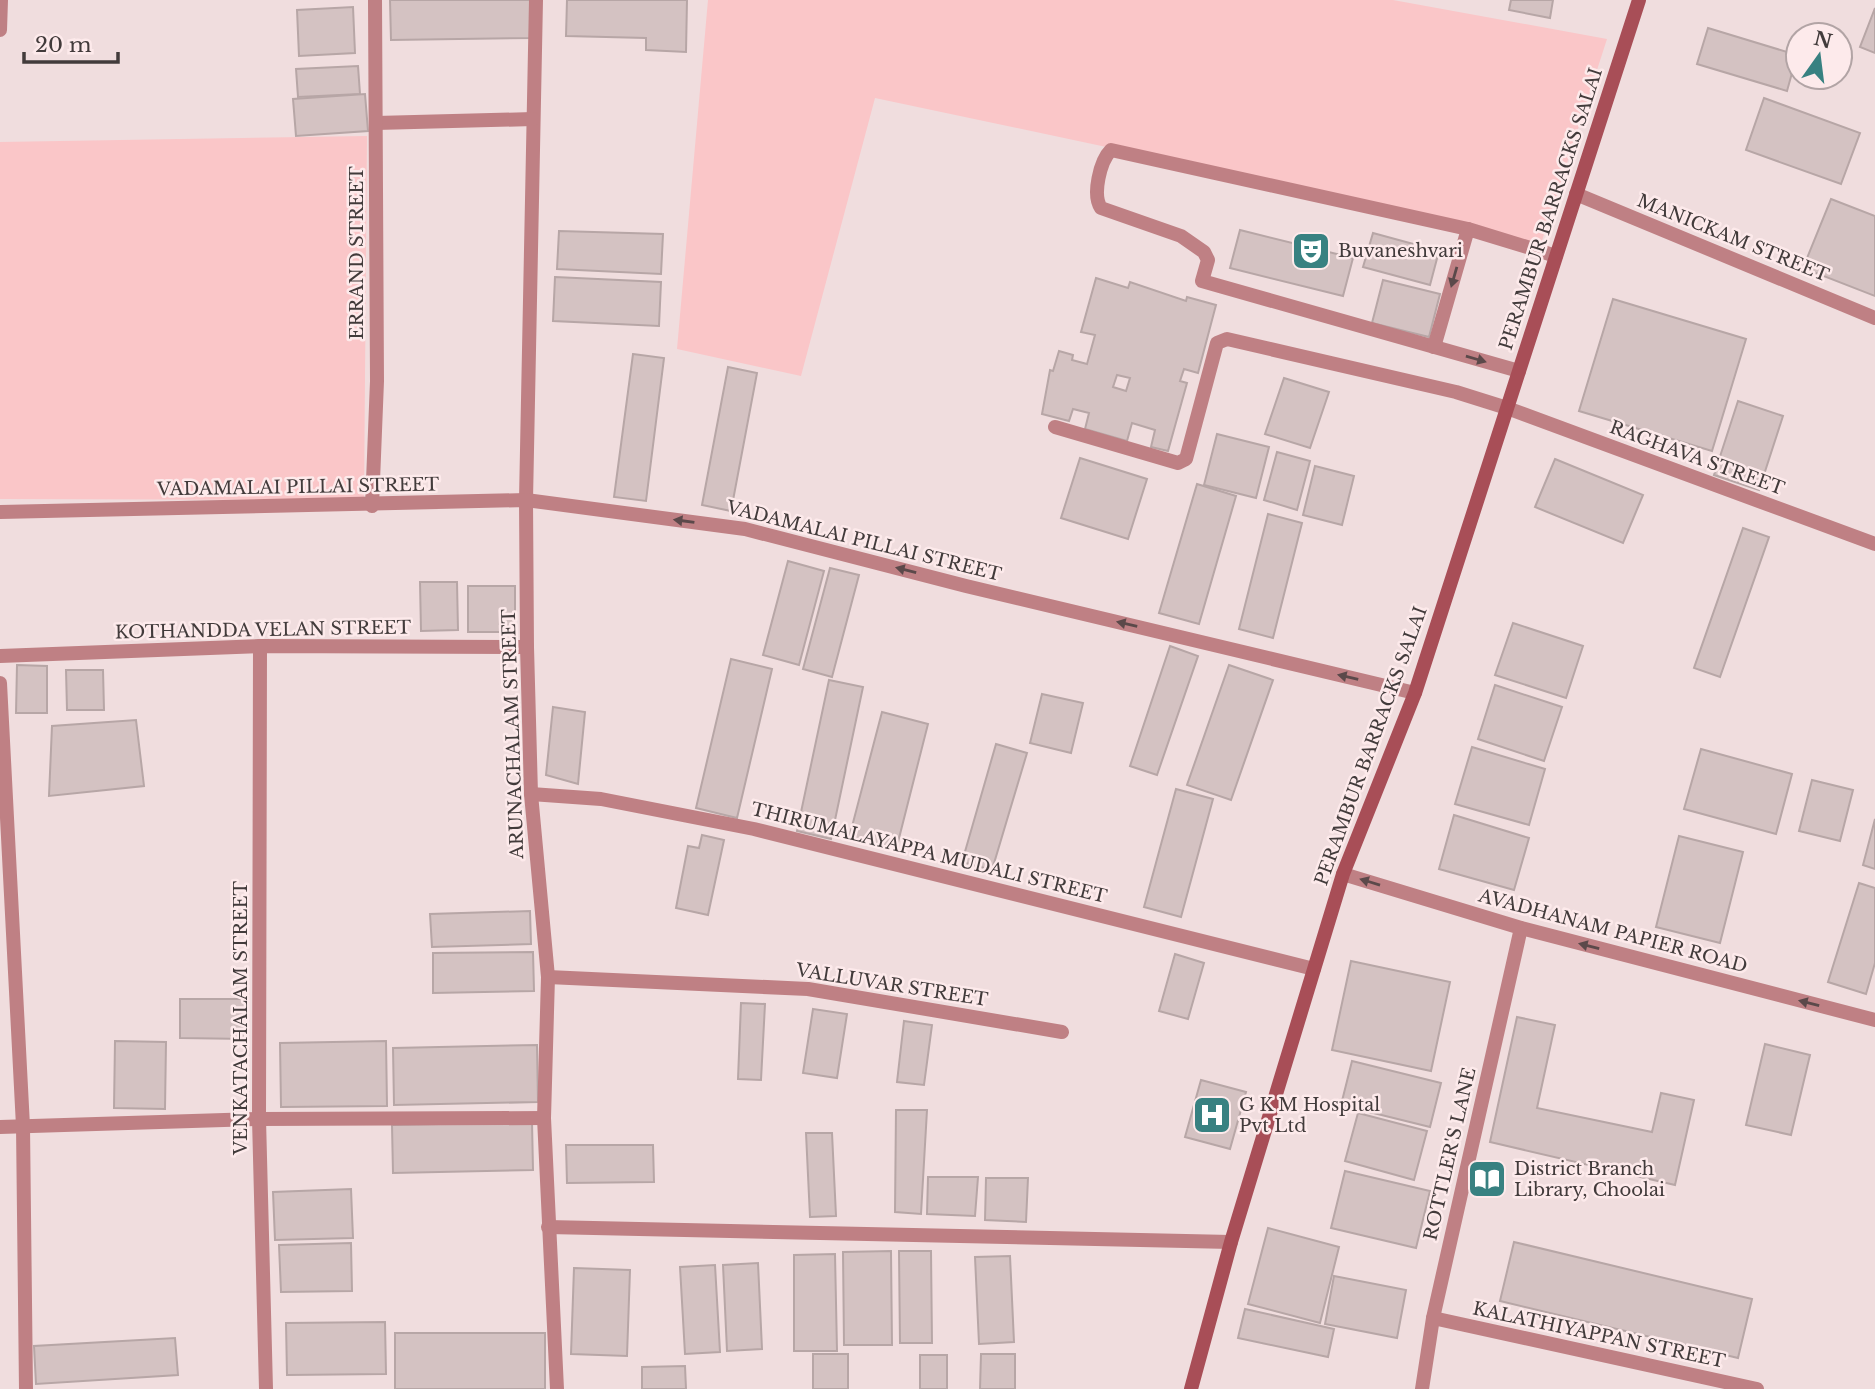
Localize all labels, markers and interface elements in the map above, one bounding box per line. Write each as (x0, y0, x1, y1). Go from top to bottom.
scale bar (24, 21, 119, 65)
north arrow (1784, 21, 1854, 91)
text: N (1812, 27, 1835, 53)
text: 20 m (35, 32, 92, 58)
street label: PERAMBUR BARRACKS SALAI (1495, 65, 1607, 353)
street label: ERRAND STREET (346, 166, 368, 340)
street label: MANICKAM STREET (1634, 189, 1833, 287)
theatre icon: Buvaneshvari (1290, 230, 1332, 272)
place label: Buvaneshvari (1338, 240, 1463, 262)
one-way arrow (1448, 267, 1458, 288)
one-way arrow (1465, 354, 1487, 365)
street label: RAGHAVA STREET (1607, 416, 1788, 500)
street label: VADAMALAI PILLAI STREET (156, 474, 440, 500)
street label: VADAMALAI PILLAI STREET (723, 496, 1004, 586)
one-way arrow (673, 515, 695, 526)
one-way arrow (895, 564, 917, 575)
street label: PERAMBUR BARRACKS SALAI (1310, 604, 1432, 888)
street label: ARUNACHALAM STREET (498, 608, 528, 860)
street label: KOTHANDDA VELAN STREET (115, 616, 412, 644)
one-way arrow (1116, 618, 1138, 629)
one-way arrow (1337, 671, 1359, 682)
street label: THIRUMALAYAPPA MUDALI STREET (749, 798, 1110, 908)
one-way arrow (1360, 876, 1381, 887)
street label: VENKATACHALAM STREET (230, 880, 252, 1156)
street label: AVADHANAM PAPIER ROAD (1475, 884, 1750, 977)
one-way arrow (1578, 940, 1600, 951)
street label: VALLUVAR STREET (793, 959, 990, 1011)
one-way arrow (1798, 997, 1820, 1008)
street label: ROTTLER'S LANE (1419, 1065, 1481, 1243)
hospital icon: G K M Hospital Pvt Ltd (1191, 1094, 1233, 1136)
place label: G K M Hospital Pvt Ltd (1239, 1094, 1380, 1137)
library icon: District Branch Library, Choolai (1466, 1158, 1508, 1200)
place label: District Branch Library, Choolai (1514, 1158, 1665, 1201)
street label: KALATHIYAPPAN STREET (1471, 1297, 1728, 1373)

